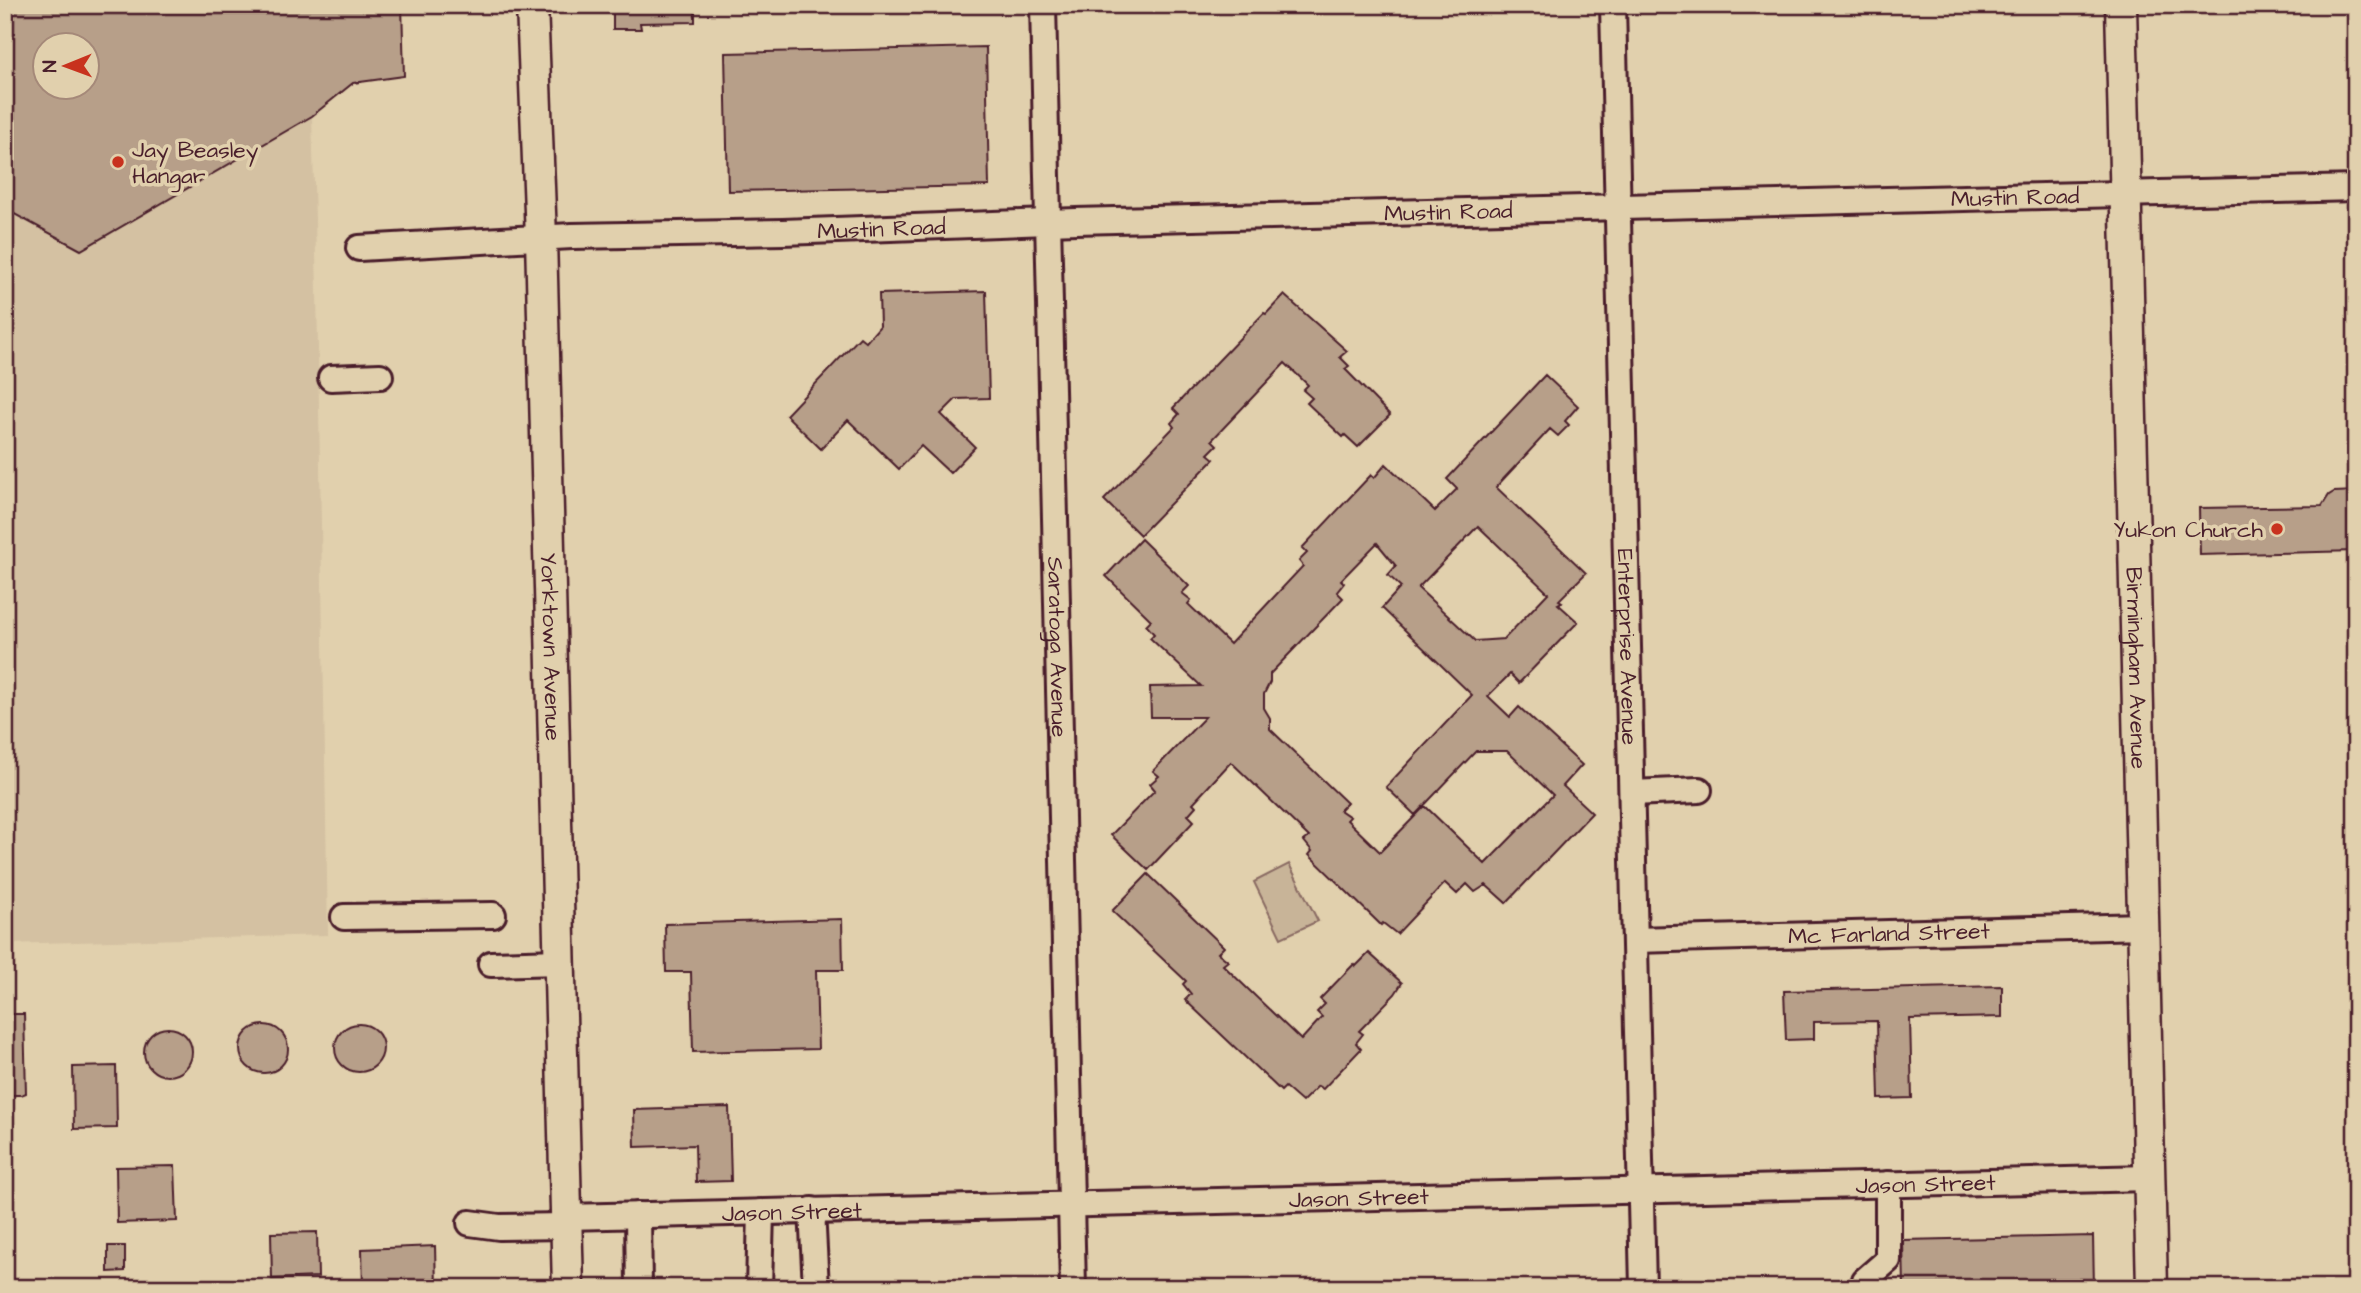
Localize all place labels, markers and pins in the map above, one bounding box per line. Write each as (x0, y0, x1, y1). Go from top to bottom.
place label: Jay Beasley Hangar (132, 134, 259, 193)
marker: Jay Beasley Hangar (110, 154, 126, 170)
place label: Yukon Church (2113, 514, 2264, 546)
marker: Yukon Church (2269, 521, 2285, 537)

